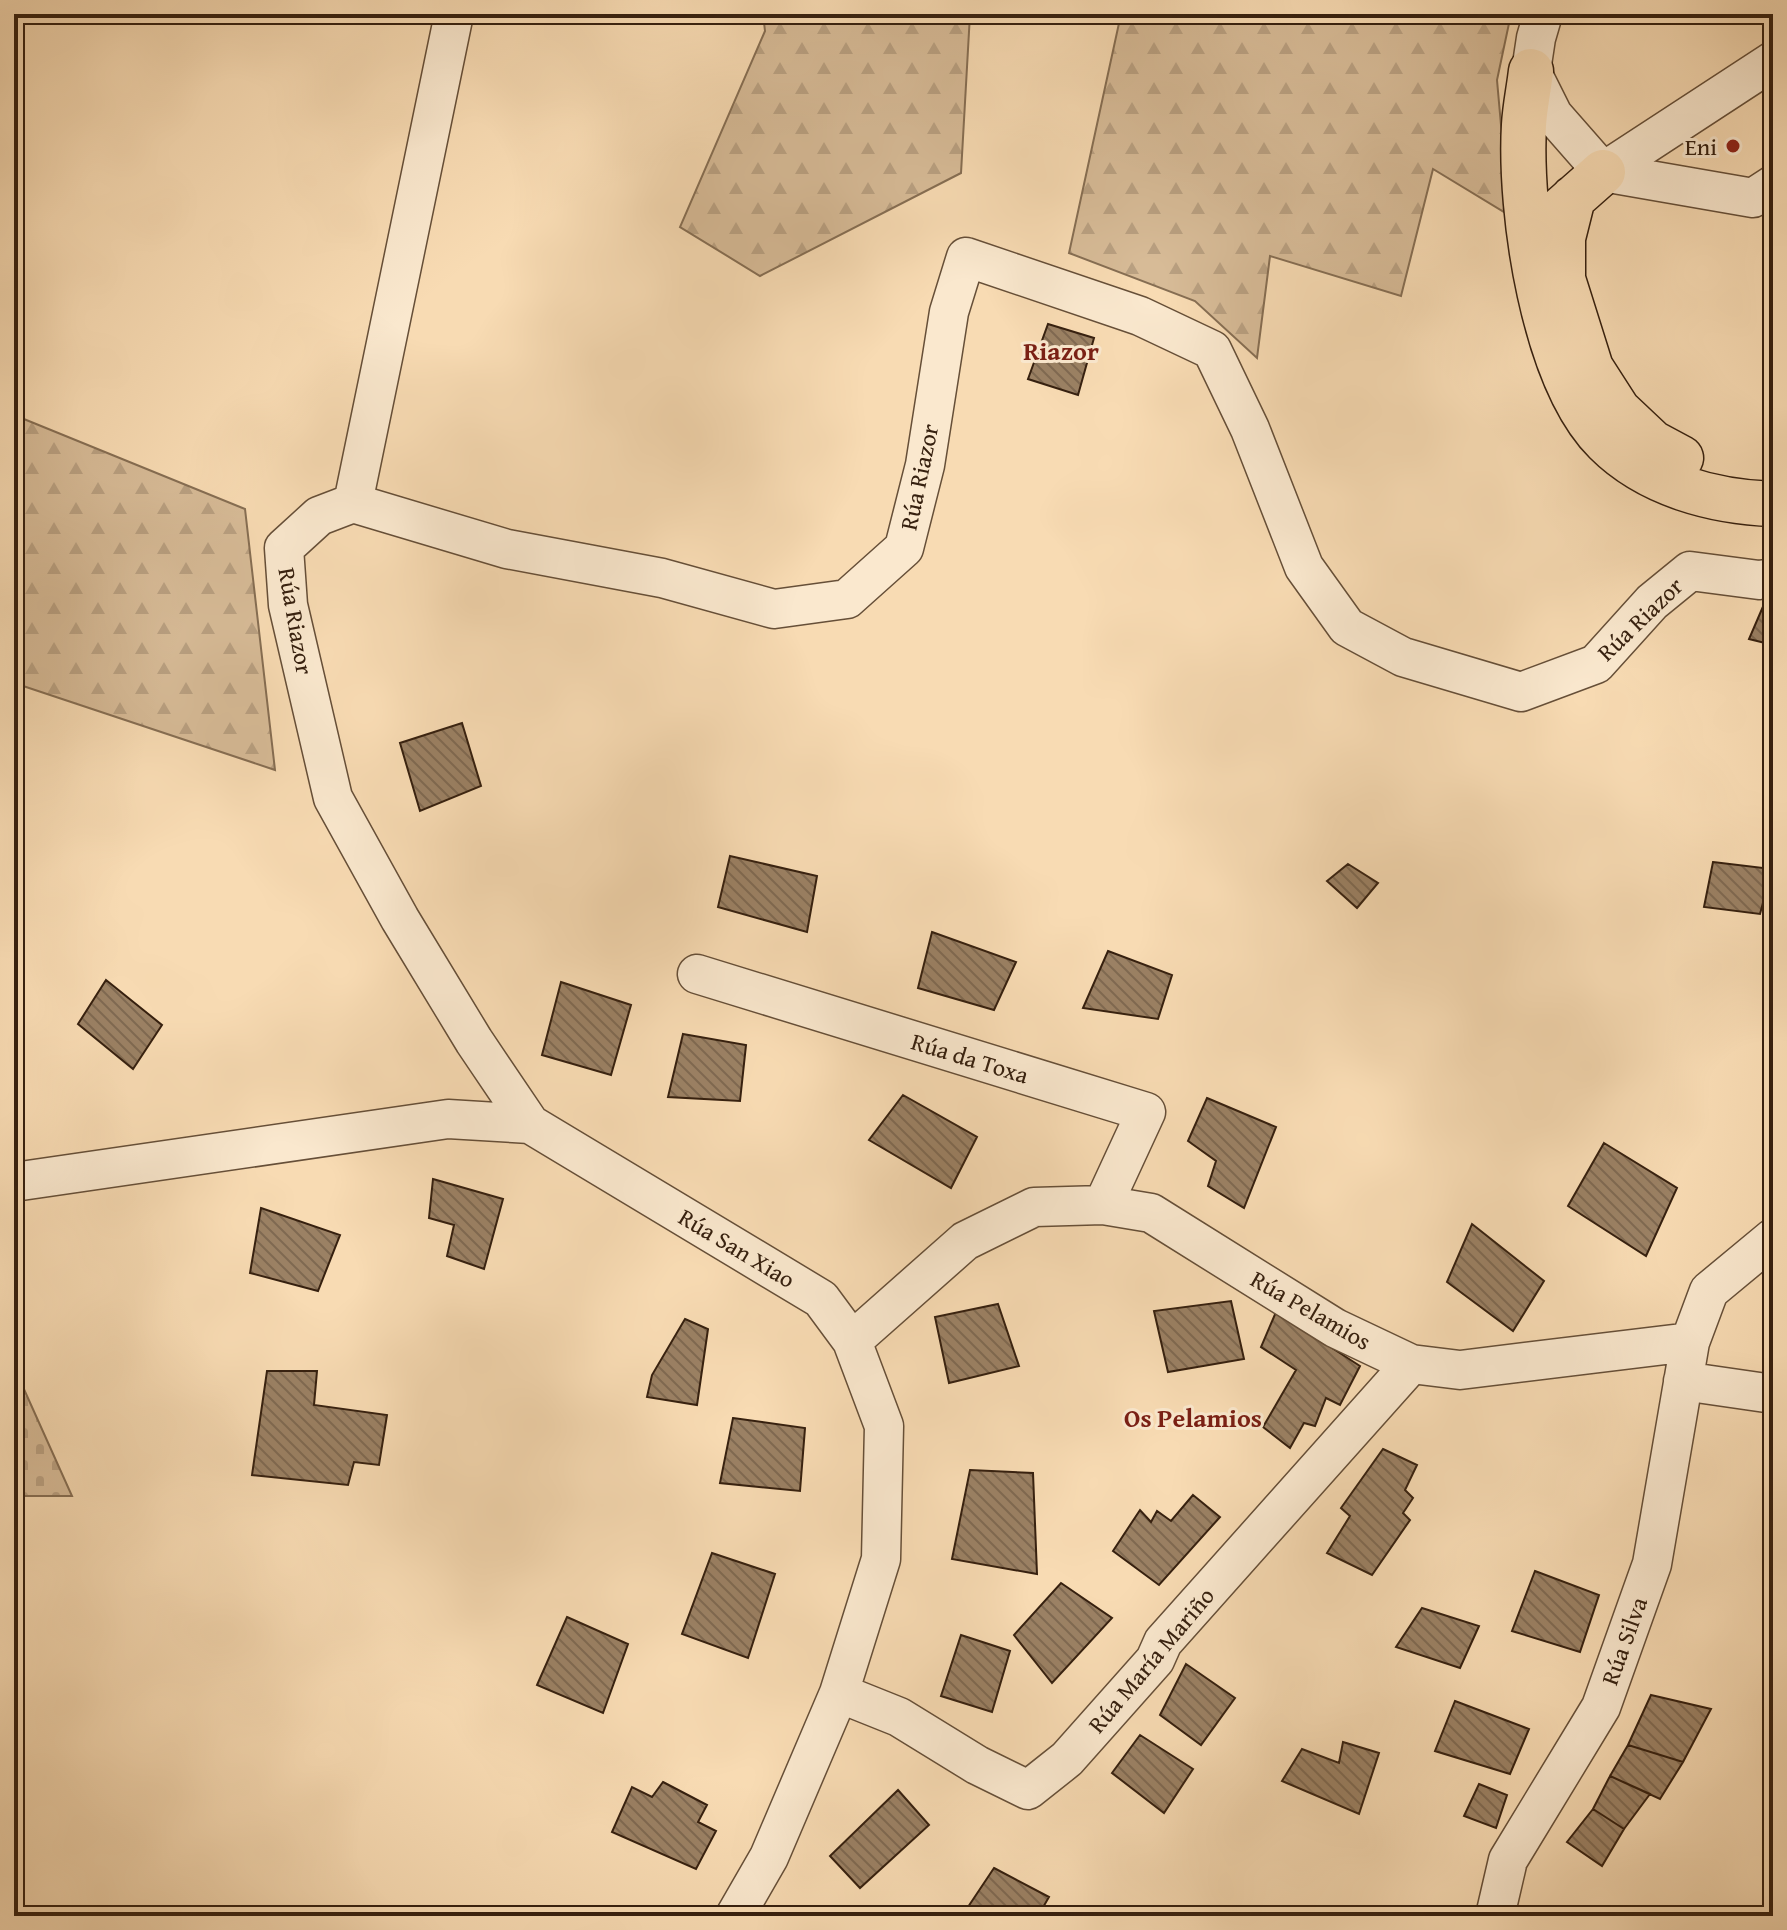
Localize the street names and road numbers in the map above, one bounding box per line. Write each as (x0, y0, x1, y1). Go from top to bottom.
street label: Rúa Riazor (891, 420, 947, 533)
street label: Rúa Riazor (269, 565, 323, 677)
street label: Rúa Riazor (1589, 569, 1691, 669)
street label: Rúa da Toxa (907, 1024, 1033, 1093)
street label: Rúa San Xiao (672, 1199, 802, 1297)
street label: Rúa Pelamios (1244, 1261, 1378, 1359)
street label: Rúa María Mariño (1079, 1579, 1223, 1741)
street label: Rúa Silva (1592, 1591, 1656, 1690)

